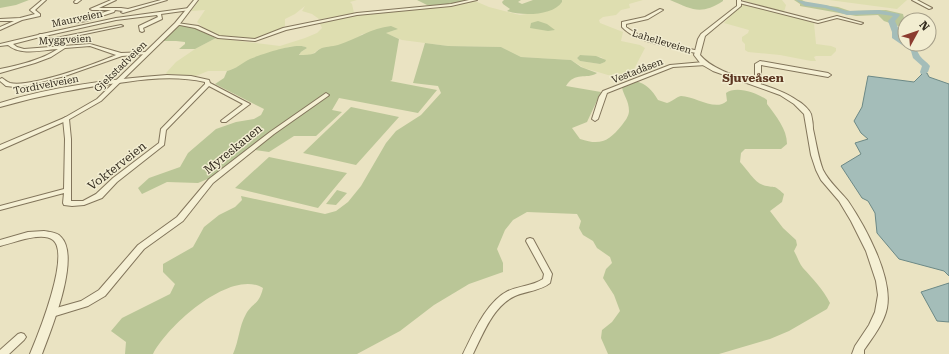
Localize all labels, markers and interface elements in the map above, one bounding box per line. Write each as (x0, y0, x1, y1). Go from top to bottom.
street label: Maurveien (51, 8, 104, 29)
north arrow (897, 12, 937, 52)
text: N (917, 18, 932, 34)
street label: Lahelleveien (631, 27, 693, 56)
street label: Myggveien (38, 33, 92, 46)
street label: Gjekstadveien (92, 38, 149, 94)
street label: Vestadåsen (610, 55, 665, 85)
district label: Sjuveåsen (722, 71, 784, 85)
street label: Tordivelveien (13, 73, 80, 96)
street label: Myreskauen (201, 121, 265, 177)
street label: Vokterveien (85, 139, 149, 193)

